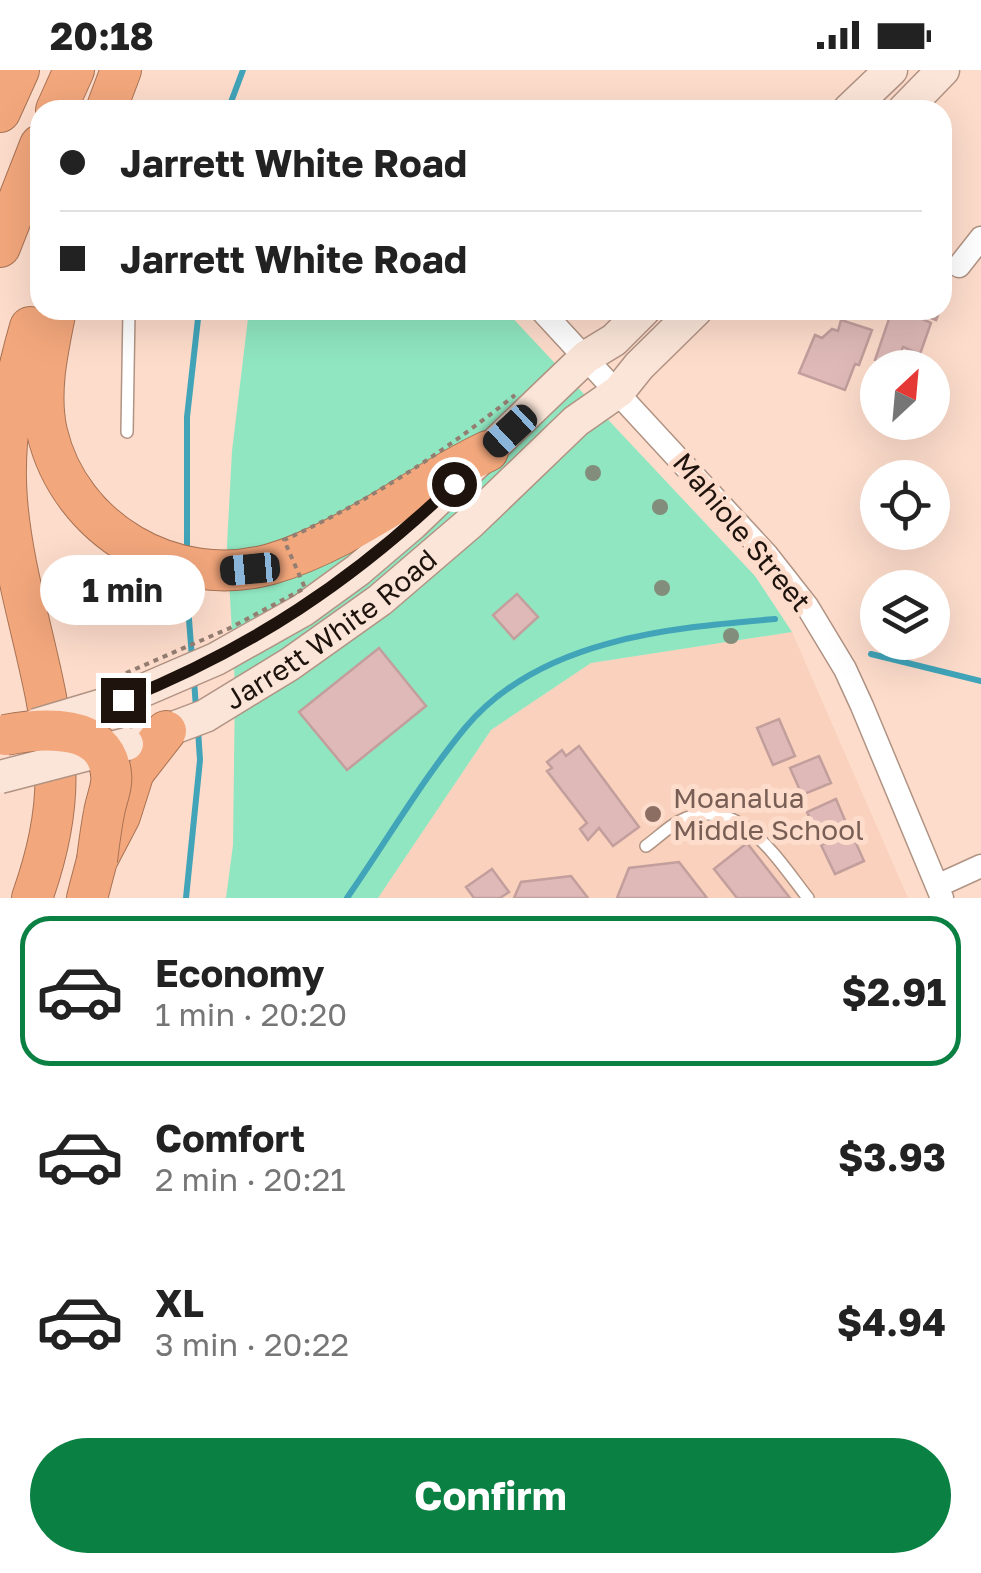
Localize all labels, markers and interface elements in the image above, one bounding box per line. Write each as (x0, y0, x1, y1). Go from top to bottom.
text: 20:18 (50, 13, 154, 58)
text: Jarrett White Road (120, 140, 467, 185)
text: Jarrett White Road (120, 236, 467, 281)
north arrow (860, 350, 950, 440)
map controls (860, 350, 950, 660)
car (478, 400, 542, 462)
street label: Mahiole Street (667, 446, 818, 617)
button: locate (860, 460, 950, 550)
route start (432, 462, 477, 507)
street label: Jarrett White Road (219, 542, 443, 716)
car (219, 551, 281, 587)
callout: 1 min (41, 555, 206, 625)
button: layers (860, 570, 950, 660)
text: 1 min (82, 571, 163, 609)
route end (101, 678, 146, 723)
place label: Moanalua Middle School (673, 781, 864, 846)
marker: Moanalua Middle School (642, 803, 664, 825)
icon: car (35, 946, 125, 1036)
text: Economy (155, 950, 324, 995)
text: $2.91 (841, 969, 946, 1014)
text: 1 min · 20:20 (155, 995, 347, 1033)
icon: car (35, 1111, 125, 1201)
text: Comfort (155, 1115, 305, 1160)
text: $3.93 (838, 1134, 946, 1179)
text: 2 min · 20:21 (155, 1160, 346, 1198)
icon: car (35, 1276, 125, 1366)
text: XL (155, 1280, 204, 1325)
text: $4.94 (837, 1299, 946, 1344)
text: 3 min · 20:22 (155, 1325, 349, 1363)
button: Confirm (30, 1438, 951, 1553)

